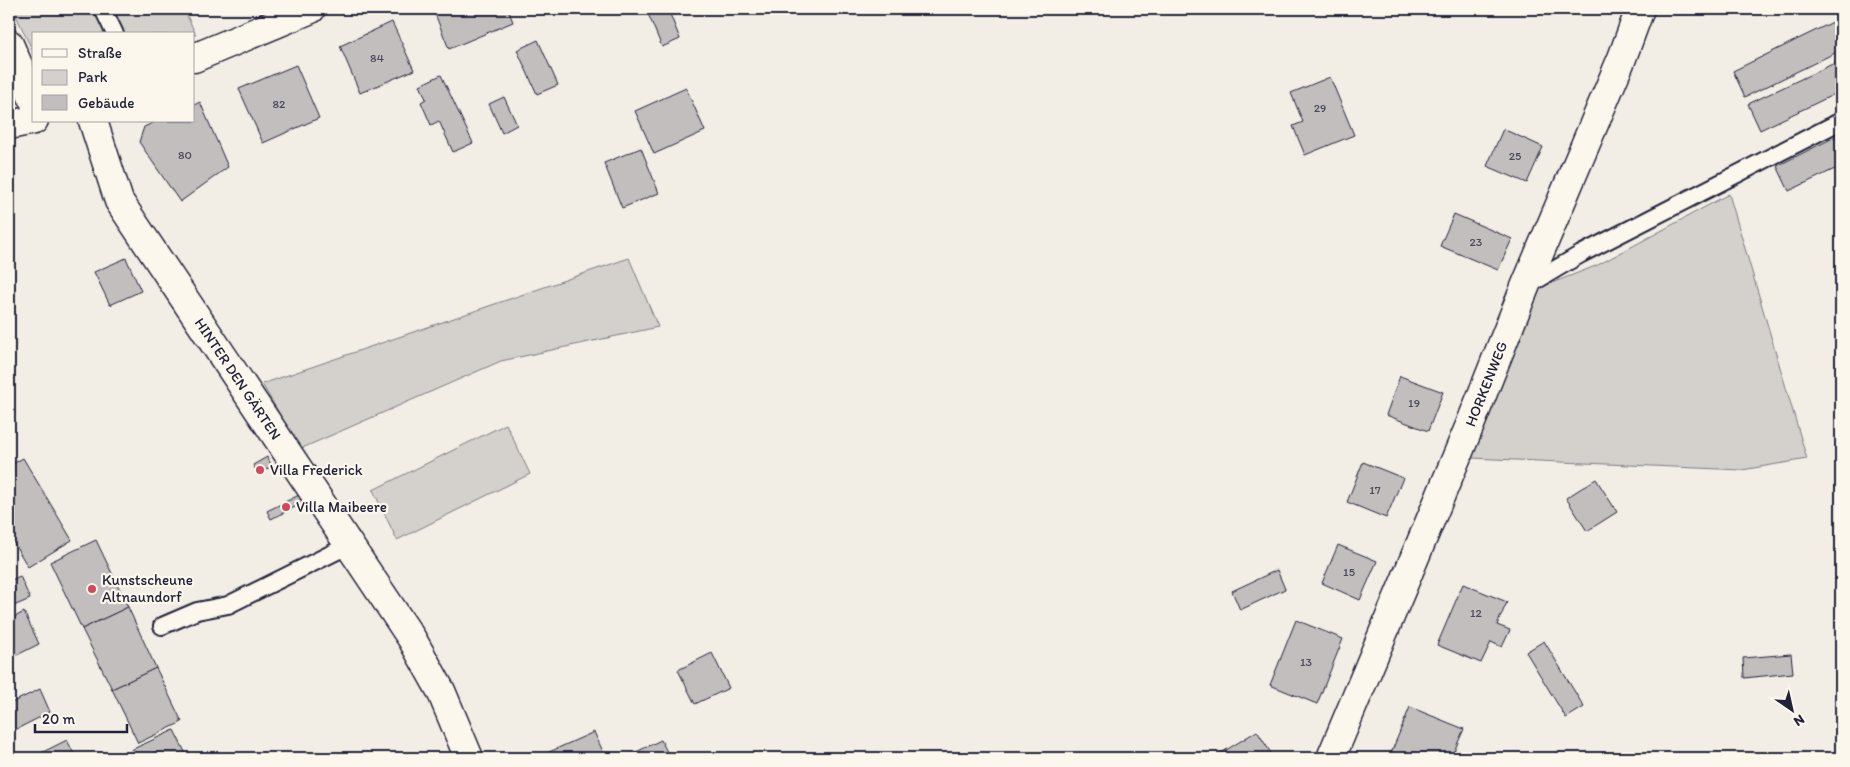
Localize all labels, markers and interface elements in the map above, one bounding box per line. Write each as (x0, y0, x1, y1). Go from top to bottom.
legend (32, 32, 195, 122)
text: Straße (78, 44, 122, 62)
house number: 84 (370, 51, 384, 65)
text: Park (78, 68, 108, 86)
text: Gebäude (78, 94, 135, 112)
house number: 82 (273, 97, 286, 111)
house number: 29 (1314, 101, 1326, 115)
house number: 80 (178, 148, 192, 162)
house number: 25 (1509, 149, 1521, 163)
house number: 23 (1470, 235, 1483, 249)
street label: HINTER DEN GÄRTEN (191, 314, 285, 443)
street label: HORKENWEG (1461, 339, 1511, 429)
house number: 19 (1408, 396, 1420, 410)
place label: Villa Frederick (270, 461, 363, 479)
marker: Villa Frederick (254, 464, 266, 476)
house number: 17 (1369, 483, 1381, 497)
place label: Villa Maibeere (296, 498, 387, 516)
marker: Villa Maibeere (280, 501, 292, 513)
house number: 15 (1343, 565, 1355, 579)
place label: Kunstscheune Altnaundorf (102, 571, 193, 606)
marker: Kunstscheune Altnaundorf (86, 583, 98, 595)
house number: 12 (1470, 606, 1483, 620)
house number: 13 (1300, 655, 1313, 669)
north arrow (1768, 684, 1818, 734)
scale bar (35, 702, 128, 734)
text: 20 m (42, 710, 76, 728)
text: N (1790, 711, 1808, 730)

